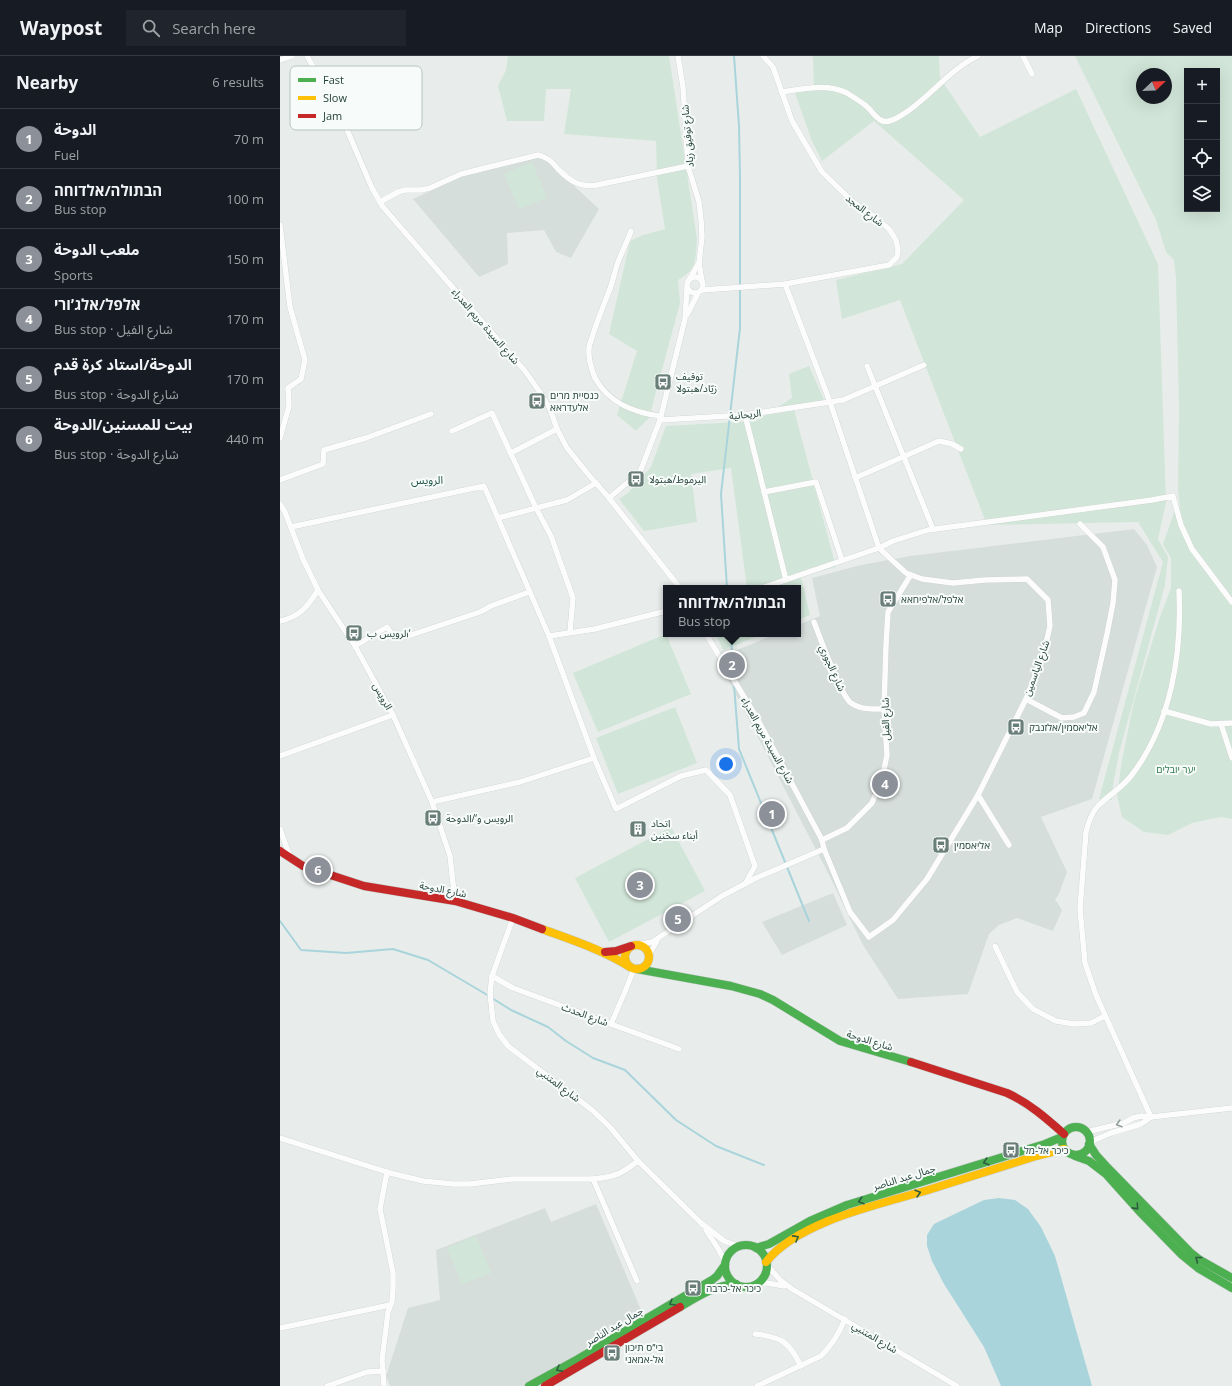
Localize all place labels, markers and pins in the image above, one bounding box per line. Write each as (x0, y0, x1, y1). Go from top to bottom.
place label: توقيف زيّاد/هبتولا (676, 369, 717, 395)
bus stop icon: توقيف زيّاد/هبتولا (653, 372, 673, 392)
place label: כנסיית מרים אלעדראא (550, 388, 599, 414)
bus stop icon: כנסיית מרים אלעדראא (527, 391, 547, 411)
bus stop icon: اليرموط/هبتولا (626, 469, 646, 489)
place label: اليرموط/هبتولا (649, 472, 706, 486)
bus stop icon: אלפל/אלפיחאא (878, 589, 898, 609)
place label: אלפל/אלפיחאא (901, 592, 963, 606)
bus stop icon: الرويس ب‘ (344, 623, 364, 643)
place label: الرويس ب‘ (367, 626, 411, 640)
pin: 2 (719, 650, 745, 680)
bus stop icon: אליאסמין/אלזנבק (1006, 717, 1026, 737)
place label: אליאסמין/אלזנבק (1029, 720, 1098, 734)
pin: 4 (872, 769, 898, 799)
pin: 1 (759, 799, 785, 829)
bus stop icon: الرويس و‘/الدوحة (423, 808, 443, 828)
place label: الرويس و‘/الدوحة (446, 811, 513, 825)
place label: اتحاد أبناء سخنين (651, 816, 698, 842)
building icon: اتحاد أبناء سخنين (628, 819, 648, 839)
bus stop icon: אליאסמין (931, 835, 951, 855)
place label: אליאסמין (954, 838, 990, 852)
pin: 6 (305, 855, 331, 885)
pin: 3 (627, 870, 653, 900)
pin: 5 (665, 904, 691, 934)
bus stop icon: כיכר אל-מל (1001, 1140, 1021, 1160)
place label: כיכר אל-מל (1024, 1143, 1069, 1157)
bus stop icon: כיכר אל-כרבה (683, 1278, 703, 1298)
place label: כיכר אל-כרבה (706, 1281, 761, 1295)
place label: בי״ס תיכון אל-אמאני (625, 1340, 664, 1366)
bus stop icon: בי״ס תיכון אל-אמאני (602, 1343, 622, 1363)

